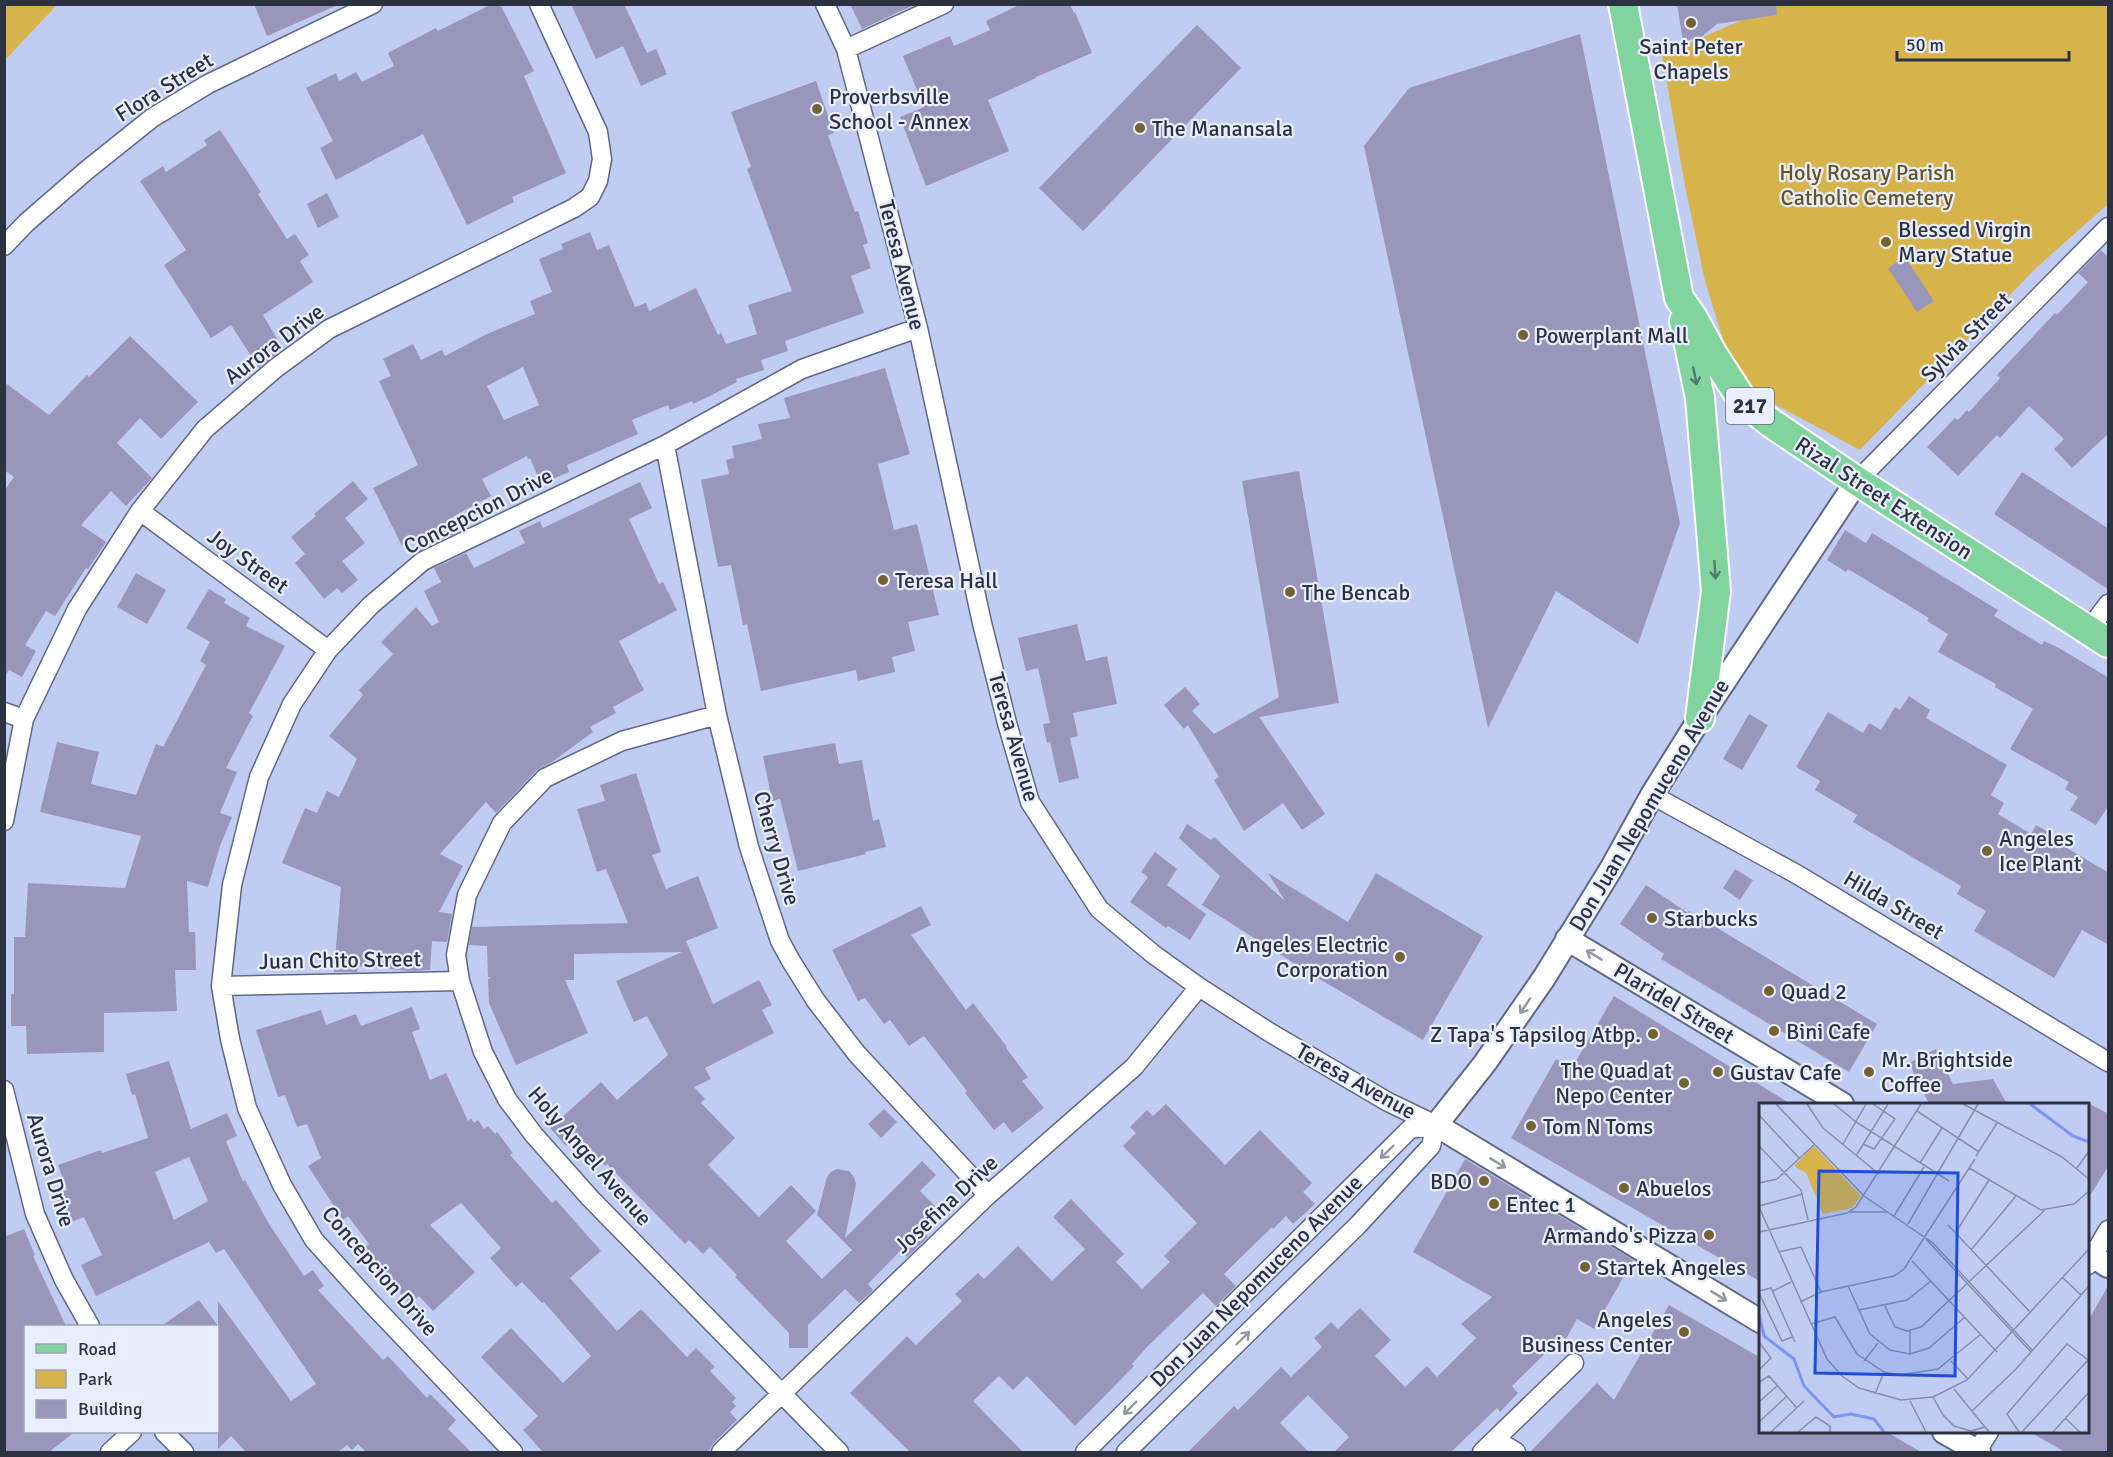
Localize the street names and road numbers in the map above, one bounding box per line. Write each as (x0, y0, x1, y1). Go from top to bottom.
street label: Flora Street (110, 46, 218, 128)
street label: Teresa Avenue (873, 197, 931, 333)
street label: Sylvia Street (1915, 286, 2017, 388)
street label: Aurora Drive (219, 298, 329, 390)
road number: 217 (1726, 388, 1774, 424)
street label: Rizal Street Extension (1790, 431, 1978, 565)
street label: Concepcion Drive (399, 462, 557, 560)
street label: Joy Street (202, 523, 294, 600)
street label: Teresa Avenue (983, 669, 1045, 805)
street label: Don Juan Nepomuceno Avenue (1563, 674, 1735, 936)
street label: Cherry Drive (748, 788, 806, 908)
street label: Hilda Street (1839, 865, 1949, 946)
street label: Juan Chito Street (259, 945, 422, 975)
street label: Plaridel Street (1609, 956, 1739, 1050)
street label: Teresa Avenue (1291, 1037, 1421, 1125)
street label: Holy Angel Avenue (522, 1081, 658, 1231)
street label: Aurora Drive (21, 1110, 81, 1230)
street label: Josefina Drive (889, 1149, 1003, 1259)
street label: Don Juan Nepomuceno Avenue (1144, 1169, 1368, 1393)
street label: Concepcion Drive (316, 1200, 444, 1342)

